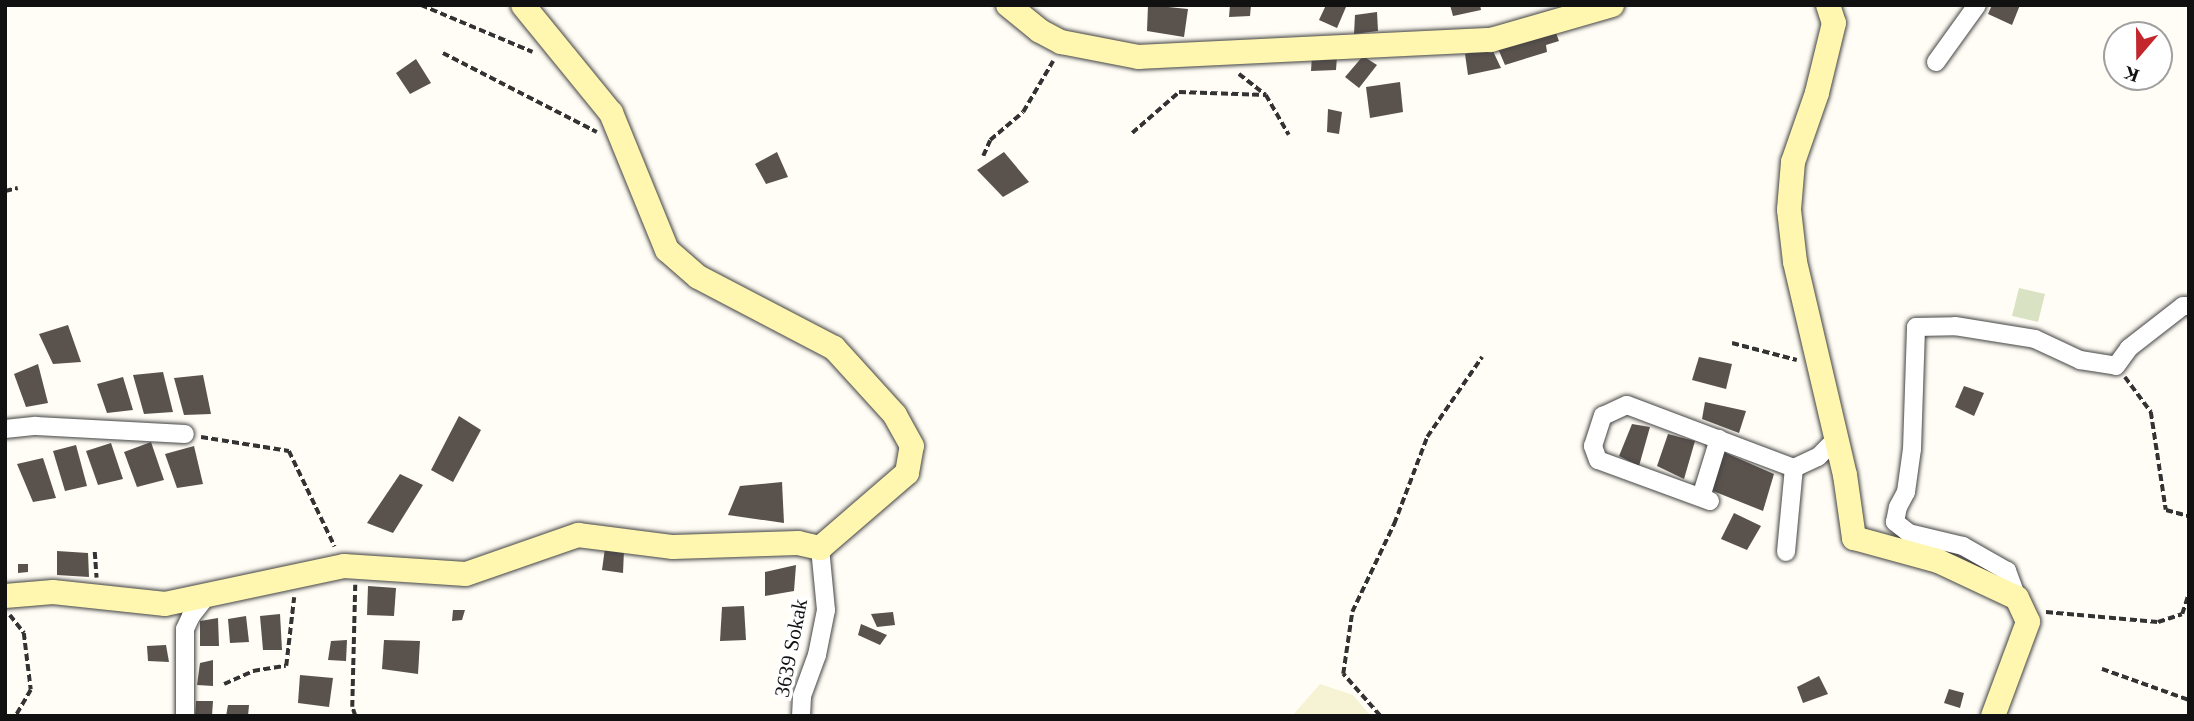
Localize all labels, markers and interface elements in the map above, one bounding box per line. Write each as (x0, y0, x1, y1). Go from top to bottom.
north arrow (2103, 21, 2173, 91)
text: K (2121, 62, 2142, 87)
street label: 3639 Sokak (769, 597, 813, 699)

